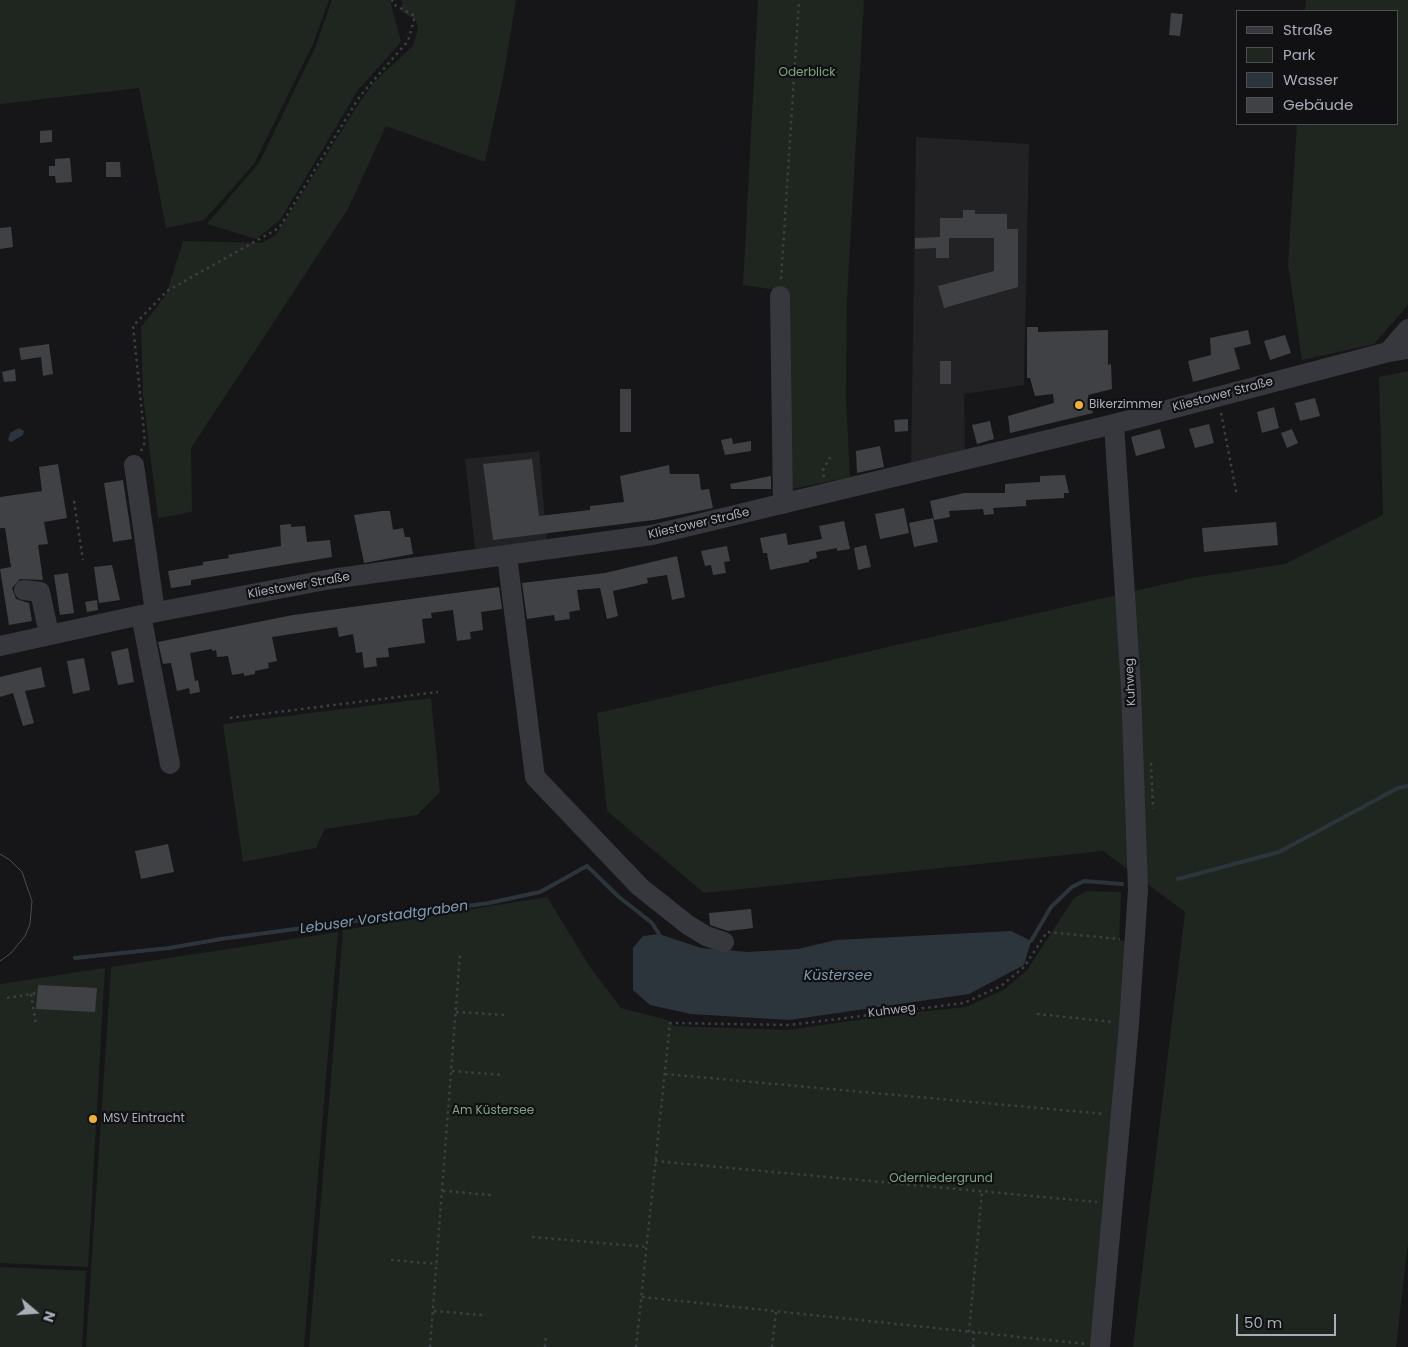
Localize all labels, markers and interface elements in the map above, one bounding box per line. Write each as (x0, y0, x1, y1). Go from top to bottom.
legend (1236, 10, 1398, 125)
text: Straße (1283, 19, 1333, 40)
text: Park (1283, 44, 1315, 65)
park label: Oderblick (779, 66, 835, 80)
text: Wasser (1283, 69, 1338, 90)
text: Gebäude (1283, 94, 1353, 115)
street label: Kliestower Straße (1171, 375, 1275, 415)
place label: Bikerzimmer (1089, 398, 1162, 412)
marker: Bikerzimmer (1073, 399, 1085, 411)
street label: Kliestower Straße (647, 505, 751, 543)
street label: Kliestower Straße (247, 570, 351, 602)
street label: Kuhweg (1123, 658, 1139, 706)
water label: Lebuser Vorstadtgraben (299, 898, 469, 938)
water label: Küstersee (804, 968, 872, 984)
street label: Kuhweg (867, 1001, 917, 1021)
park label: Am Küstersee (452, 1104, 534, 1118)
place label: MSV Eintracht (103, 1112, 185, 1126)
marker: MSV Eintracht (87, 1113, 99, 1125)
park label: Oderniedergrund (889, 1172, 993, 1186)
north arrow (10, 1287, 60, 1337)
scale bar (1238, 1304, 1338, 1336)
text: N (38, 1309, 60, 1325)
text: 50 m (1244, 1312, 1282, 1333)

